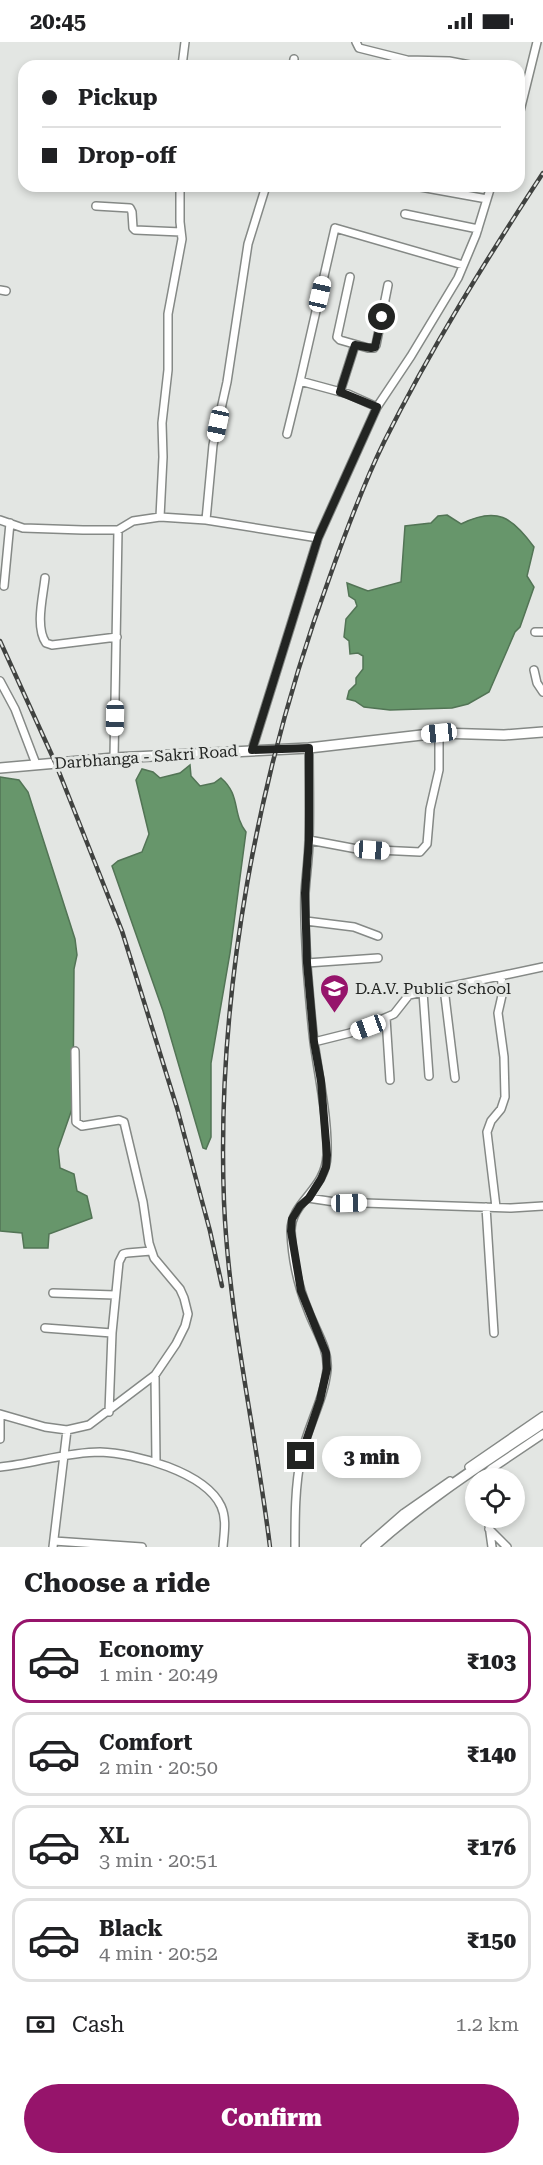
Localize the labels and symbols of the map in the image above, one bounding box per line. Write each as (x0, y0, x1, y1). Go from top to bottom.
car (307, 274, 333, 314)
route start (368, 303, 395, 330)
car (205, 405, 231, 443)
car (106, 700, 124, 736)
car (420, 722, 458, 744)
street label: Darbhanga - Sakri Road (54, 741, 238, 773)
car (353, 840, 391, 860)
school or university icon: D.A.V. Public School (318, 972, 350, 1014)
place label: D.A.V. Public School (355, 979, 511, 998)
car (348, 1012, 388, 1042)
car (331, 1194, 367, 1212)
callout: 3 min (322, 1435, 421, 1477)
route end (287, 1442, 314, 1469)

